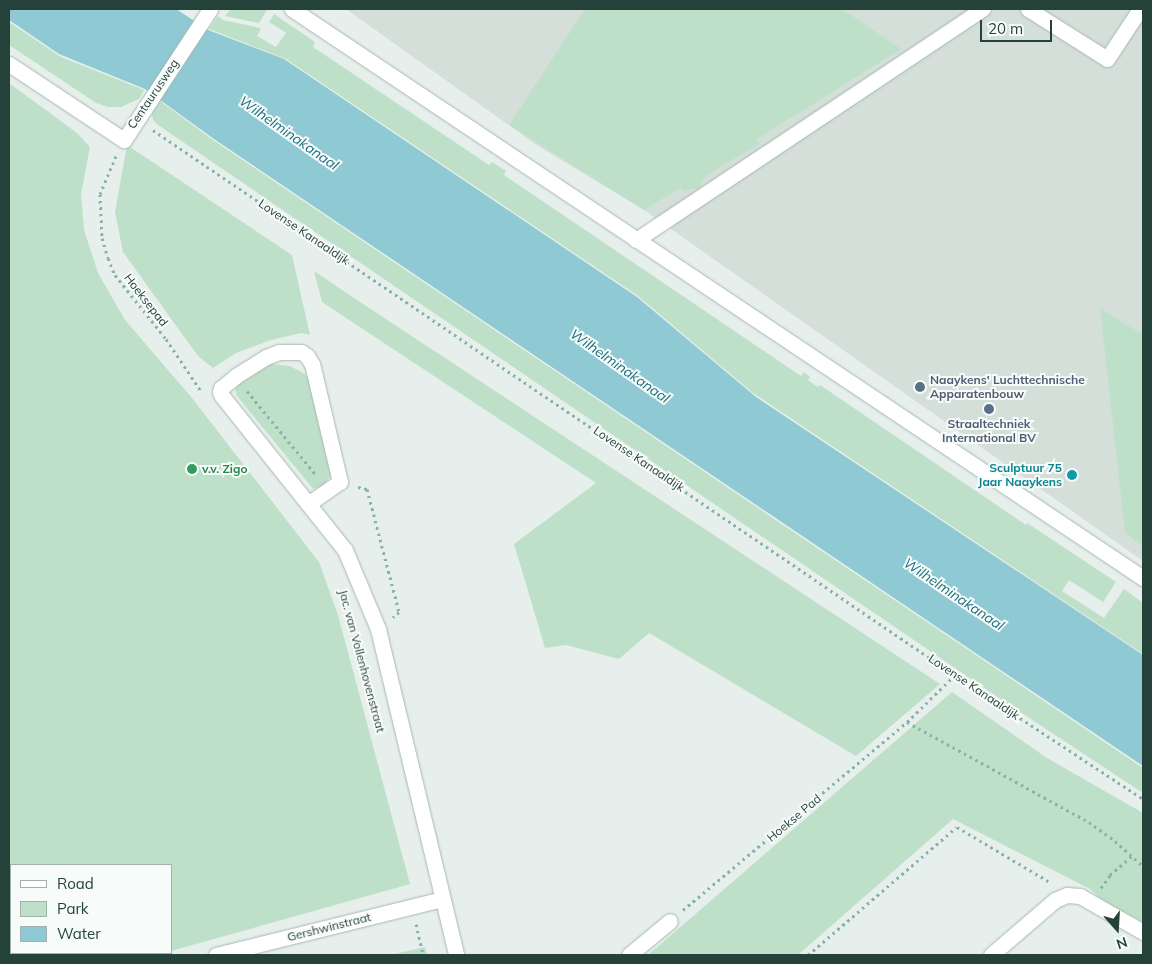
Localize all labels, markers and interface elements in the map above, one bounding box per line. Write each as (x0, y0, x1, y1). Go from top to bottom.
scale bar (982, 10, 1054, 42)
text: 20 m (988, 19, 1023, 38)
street label: Centaurusweg (124, 56, 182, 132)
water label: Wilhelminakanaal (236, 92, 342, 174)
street label: Lovense Kanaaldijk (256, 196, 352, 268)
street label: Hoeksepad (121, 271, 171, 329)
water label: Wilhelminakanaal (567, 325, 673, 407)
place label: Naaykens' Luchttechnische Apparatenbouw (930, 373, 1085, 401)
marker: Naaykens' Luchttechnische Apparatenbouw (914, 381, 926, 393)
marker: Straaltechniek International BV (983, 403, 995, 415)
place label: Straaltechniek International BV (942, 417, 1036, 445)
street label: Lovense Kanaaldijk (591, 423, 687, 495)
place label: Sculptuur 75 Jaar Naaykens (978, 461, 1062, 489)
place label: v.v. Zigo (202, 462, 248, 476)
marker: v.v. Zigo (186, 463, 198, 475)
marker: Sculptuur 75 Jaar Naaykens (1066, 469, 1078, 481)
water label: Wilhelminakanaal (901, 554, 1007, 634)
street label: Jac. van Vollenhovenstraat (336, 588, 388, 734)
street label: Lovense Kanaaldijk (926, 651, 1022, 723)
street label: Hoekse Pad (764, 791, 824, 845)
legend (10, 864, 172, 954)
text: Road (57, 874, 94, 893)
text: Park (57, 899, 89, 918)
north arrow (1092, 904, 1142, 954)
street label: Gershwinstraat (286, 910, 372, 944)
text: Water (57, 924, 101, 943)
text: N (1114, 933, 1130, 953)

